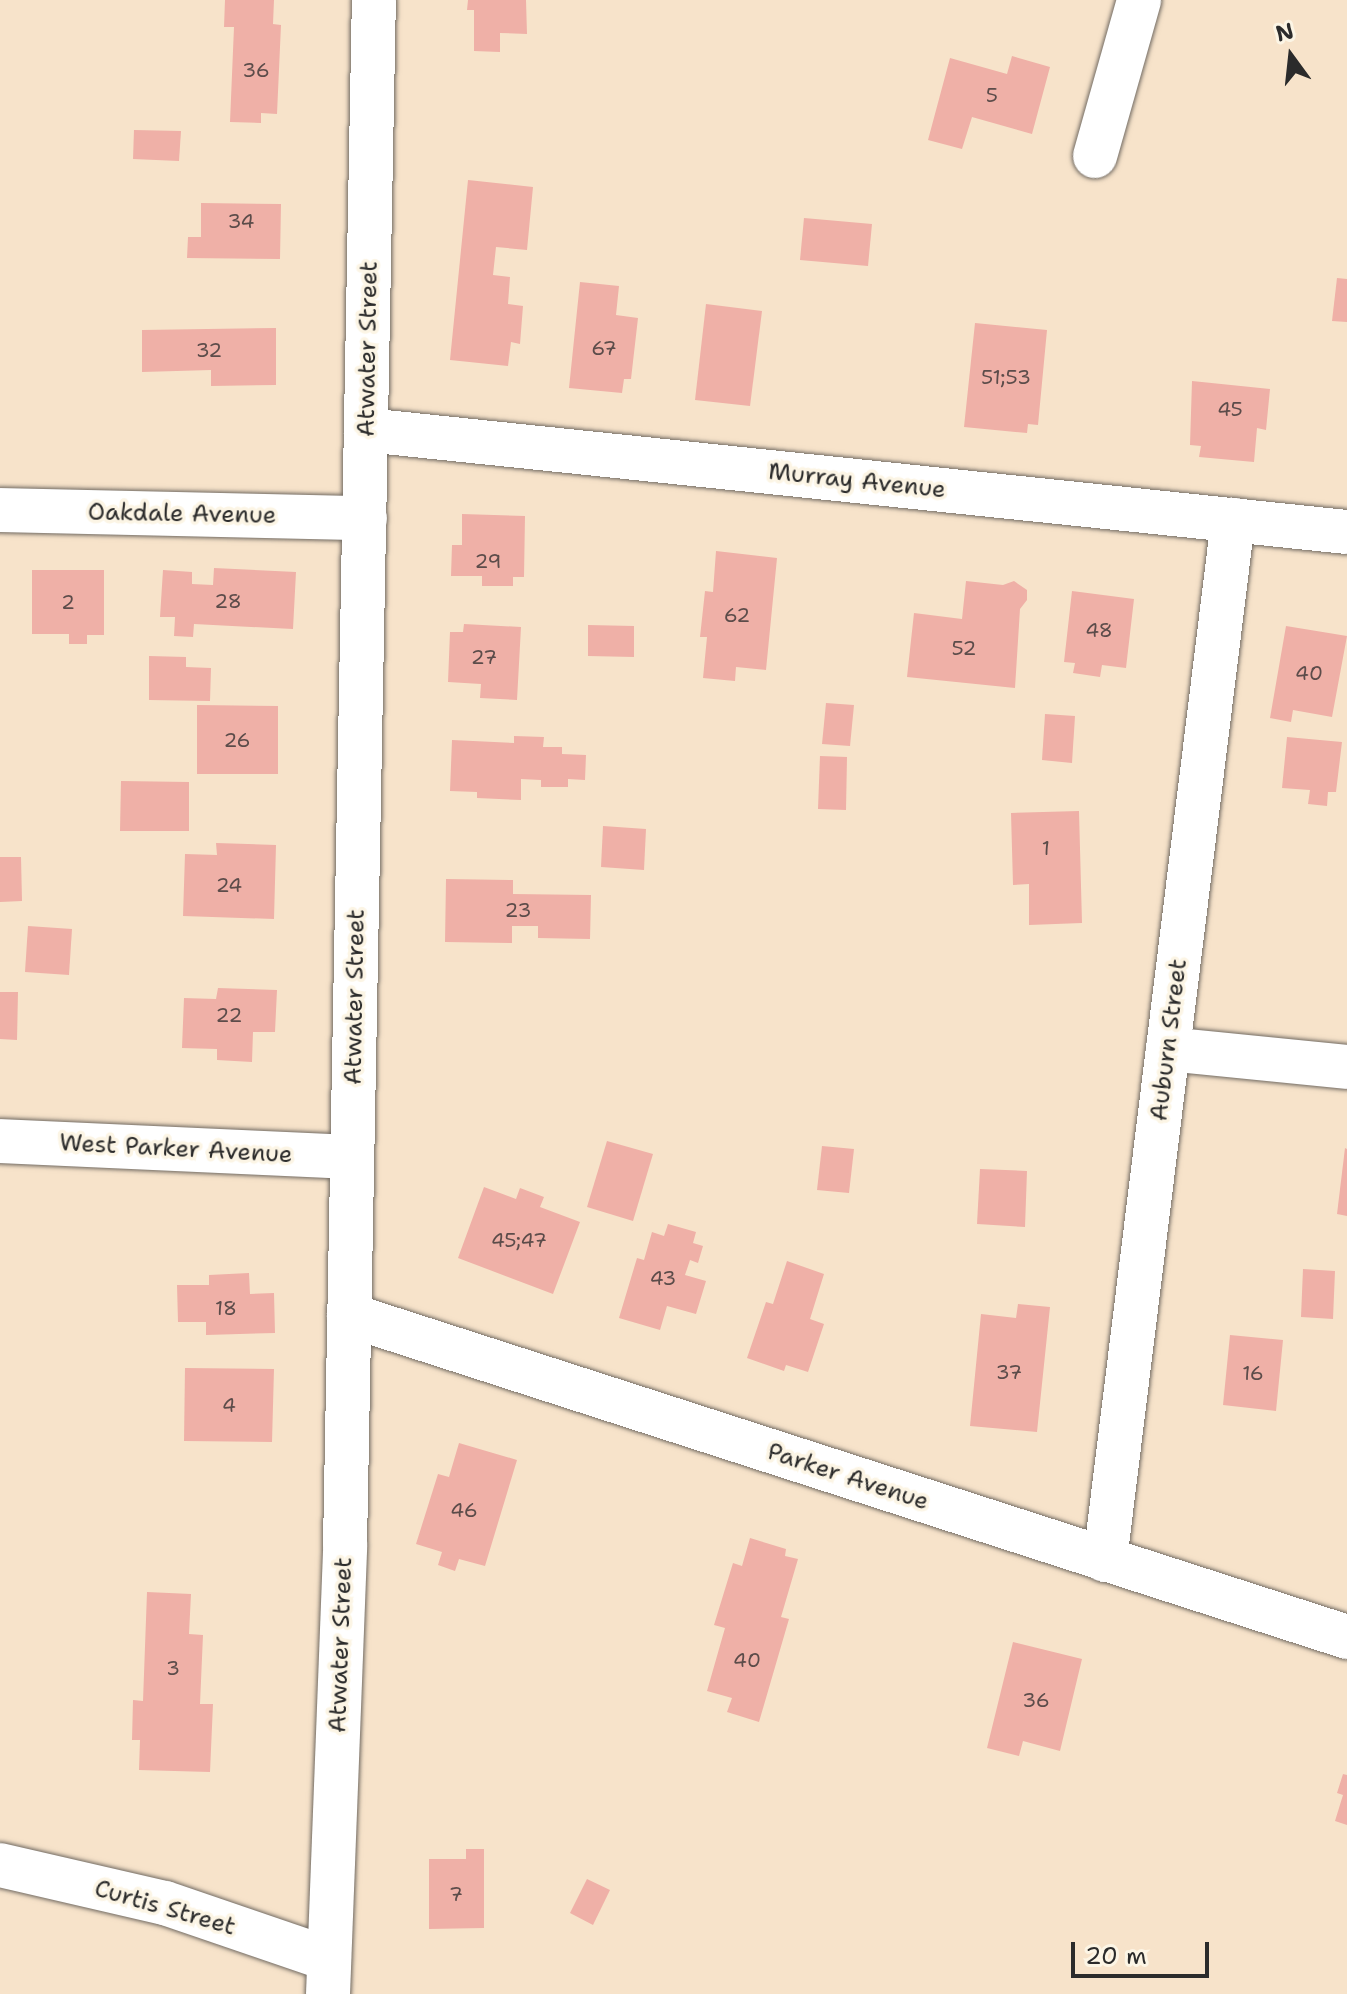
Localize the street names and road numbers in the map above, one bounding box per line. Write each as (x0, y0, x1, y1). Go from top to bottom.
street label: Atwater Street (352, 261, 384, 437)
street label: Murray Avenue (767, 457, 947, 505)
street label: Oakdale Avenue (87, 498, 277, 530)
street label: Atwater Street (339, 909, 371, 1085)
street label: Auburn Street (1145, 957, 1193, 1123)
street label: West Parker Avenue (59, 1129, 293, 1169)
street label: Parker Avenue (764, 1437, 932, 1517)
street label: Atwater Street (324, 1557, 358, 1733)
street label: Curtis Street (91, 1874, 239, 1942)

